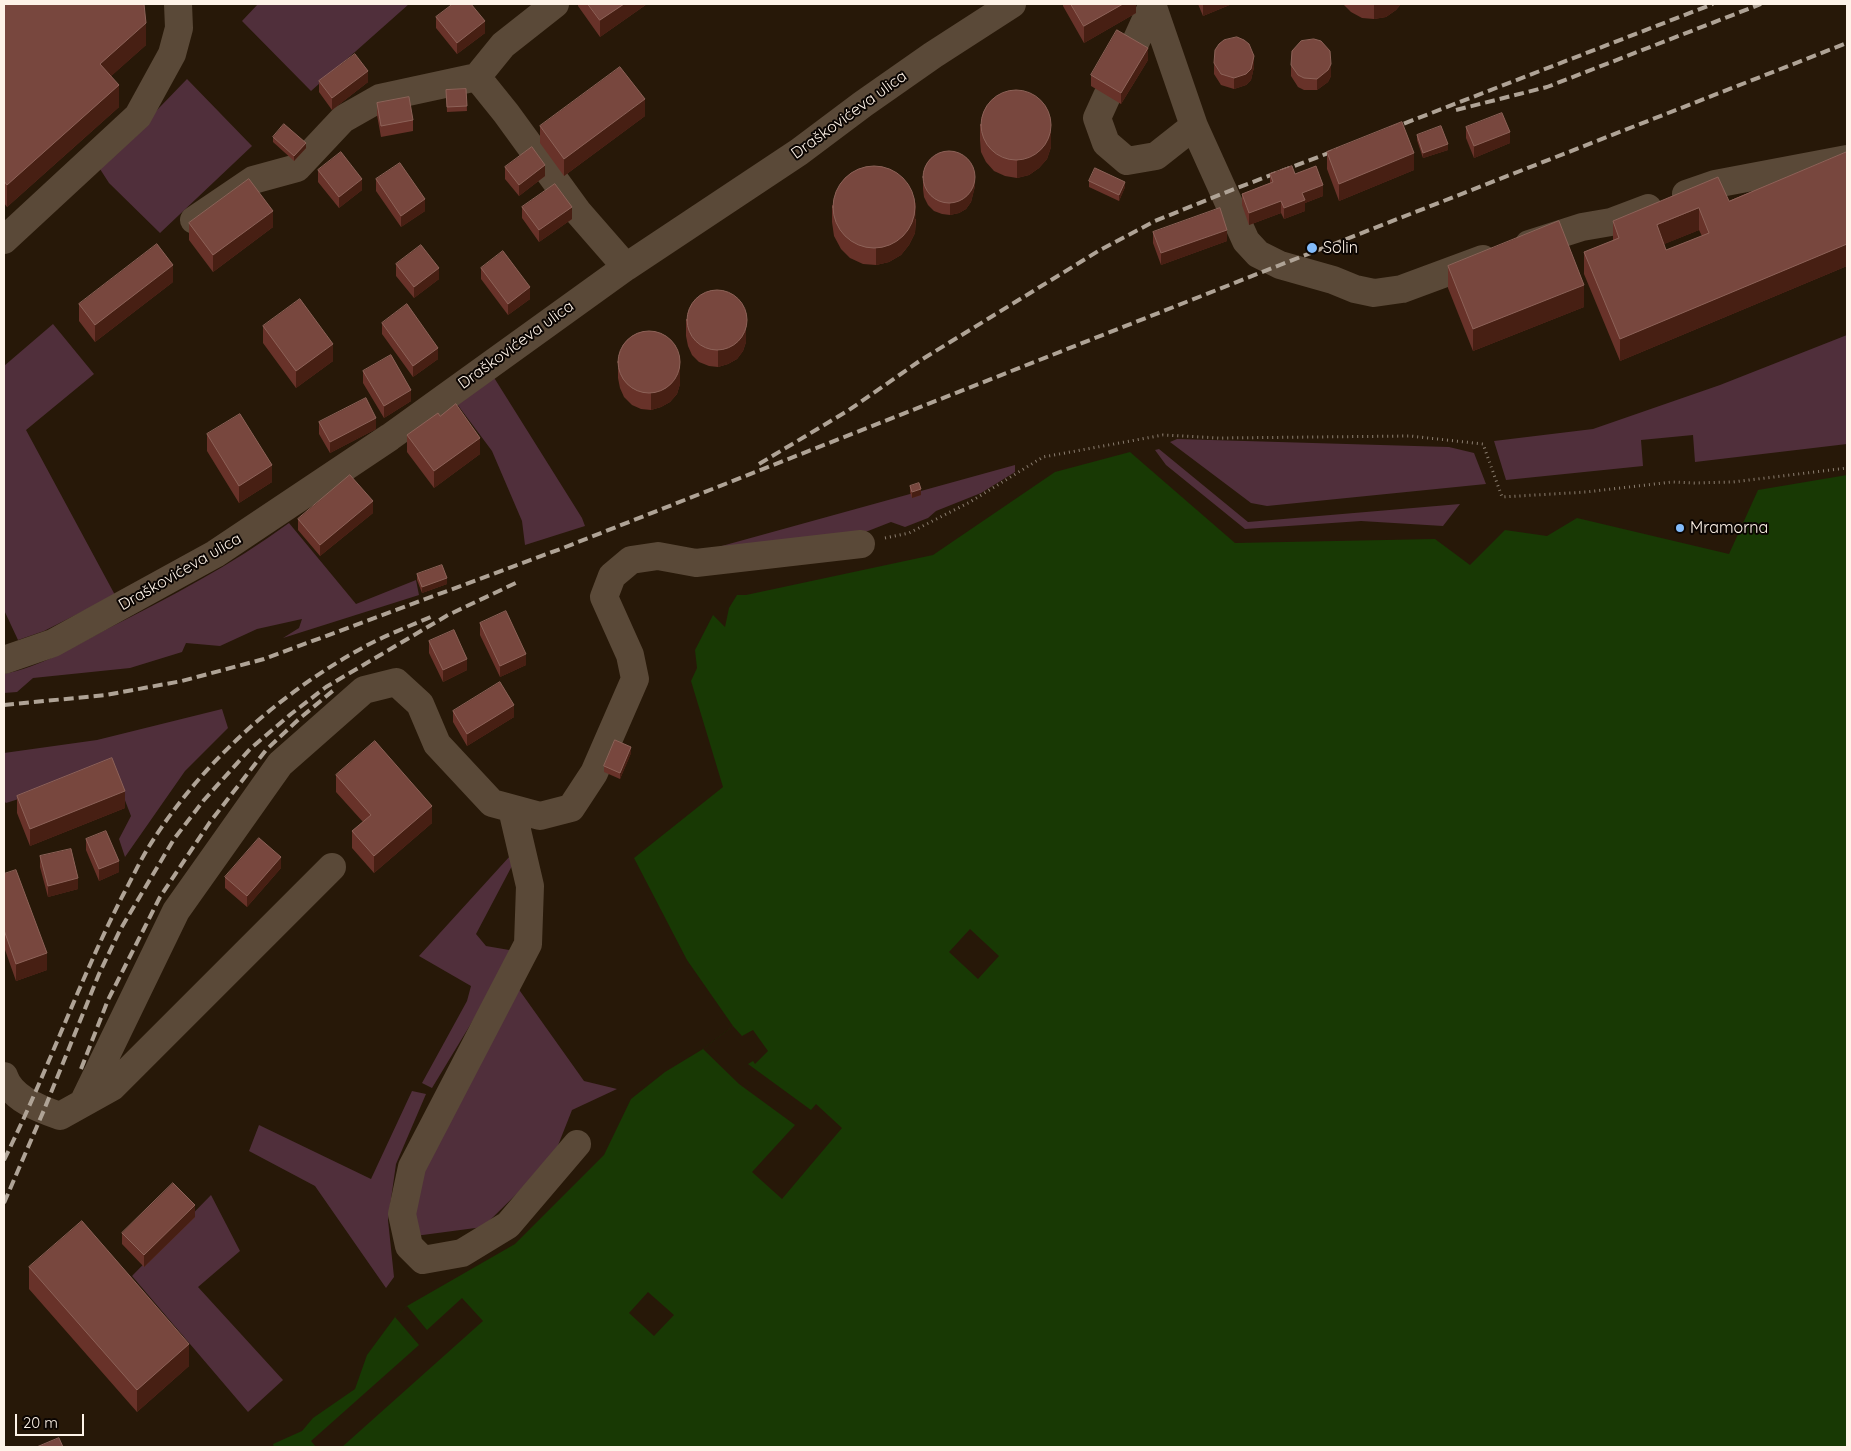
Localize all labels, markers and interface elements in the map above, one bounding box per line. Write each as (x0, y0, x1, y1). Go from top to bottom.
street label: Draškovićeva ulica (787, 67, 911, 163)
place label: Solin (1323, 238, 1358, 258)
marker: Solin (1305, 241, 1319, 255)
street label: Draškovićeva ulica (454, 297, 578, 393)
place label: Mramorna (1690, 518, 1768, 538)
marker: Mramorna (1674, 522, 1686, 534)
street label: Draškovićeva ulica (115, 529, 245, 615)
scale bar (18, 1404, 86, 1436)
text: 20 m (23, 1413, 58, 1432)

